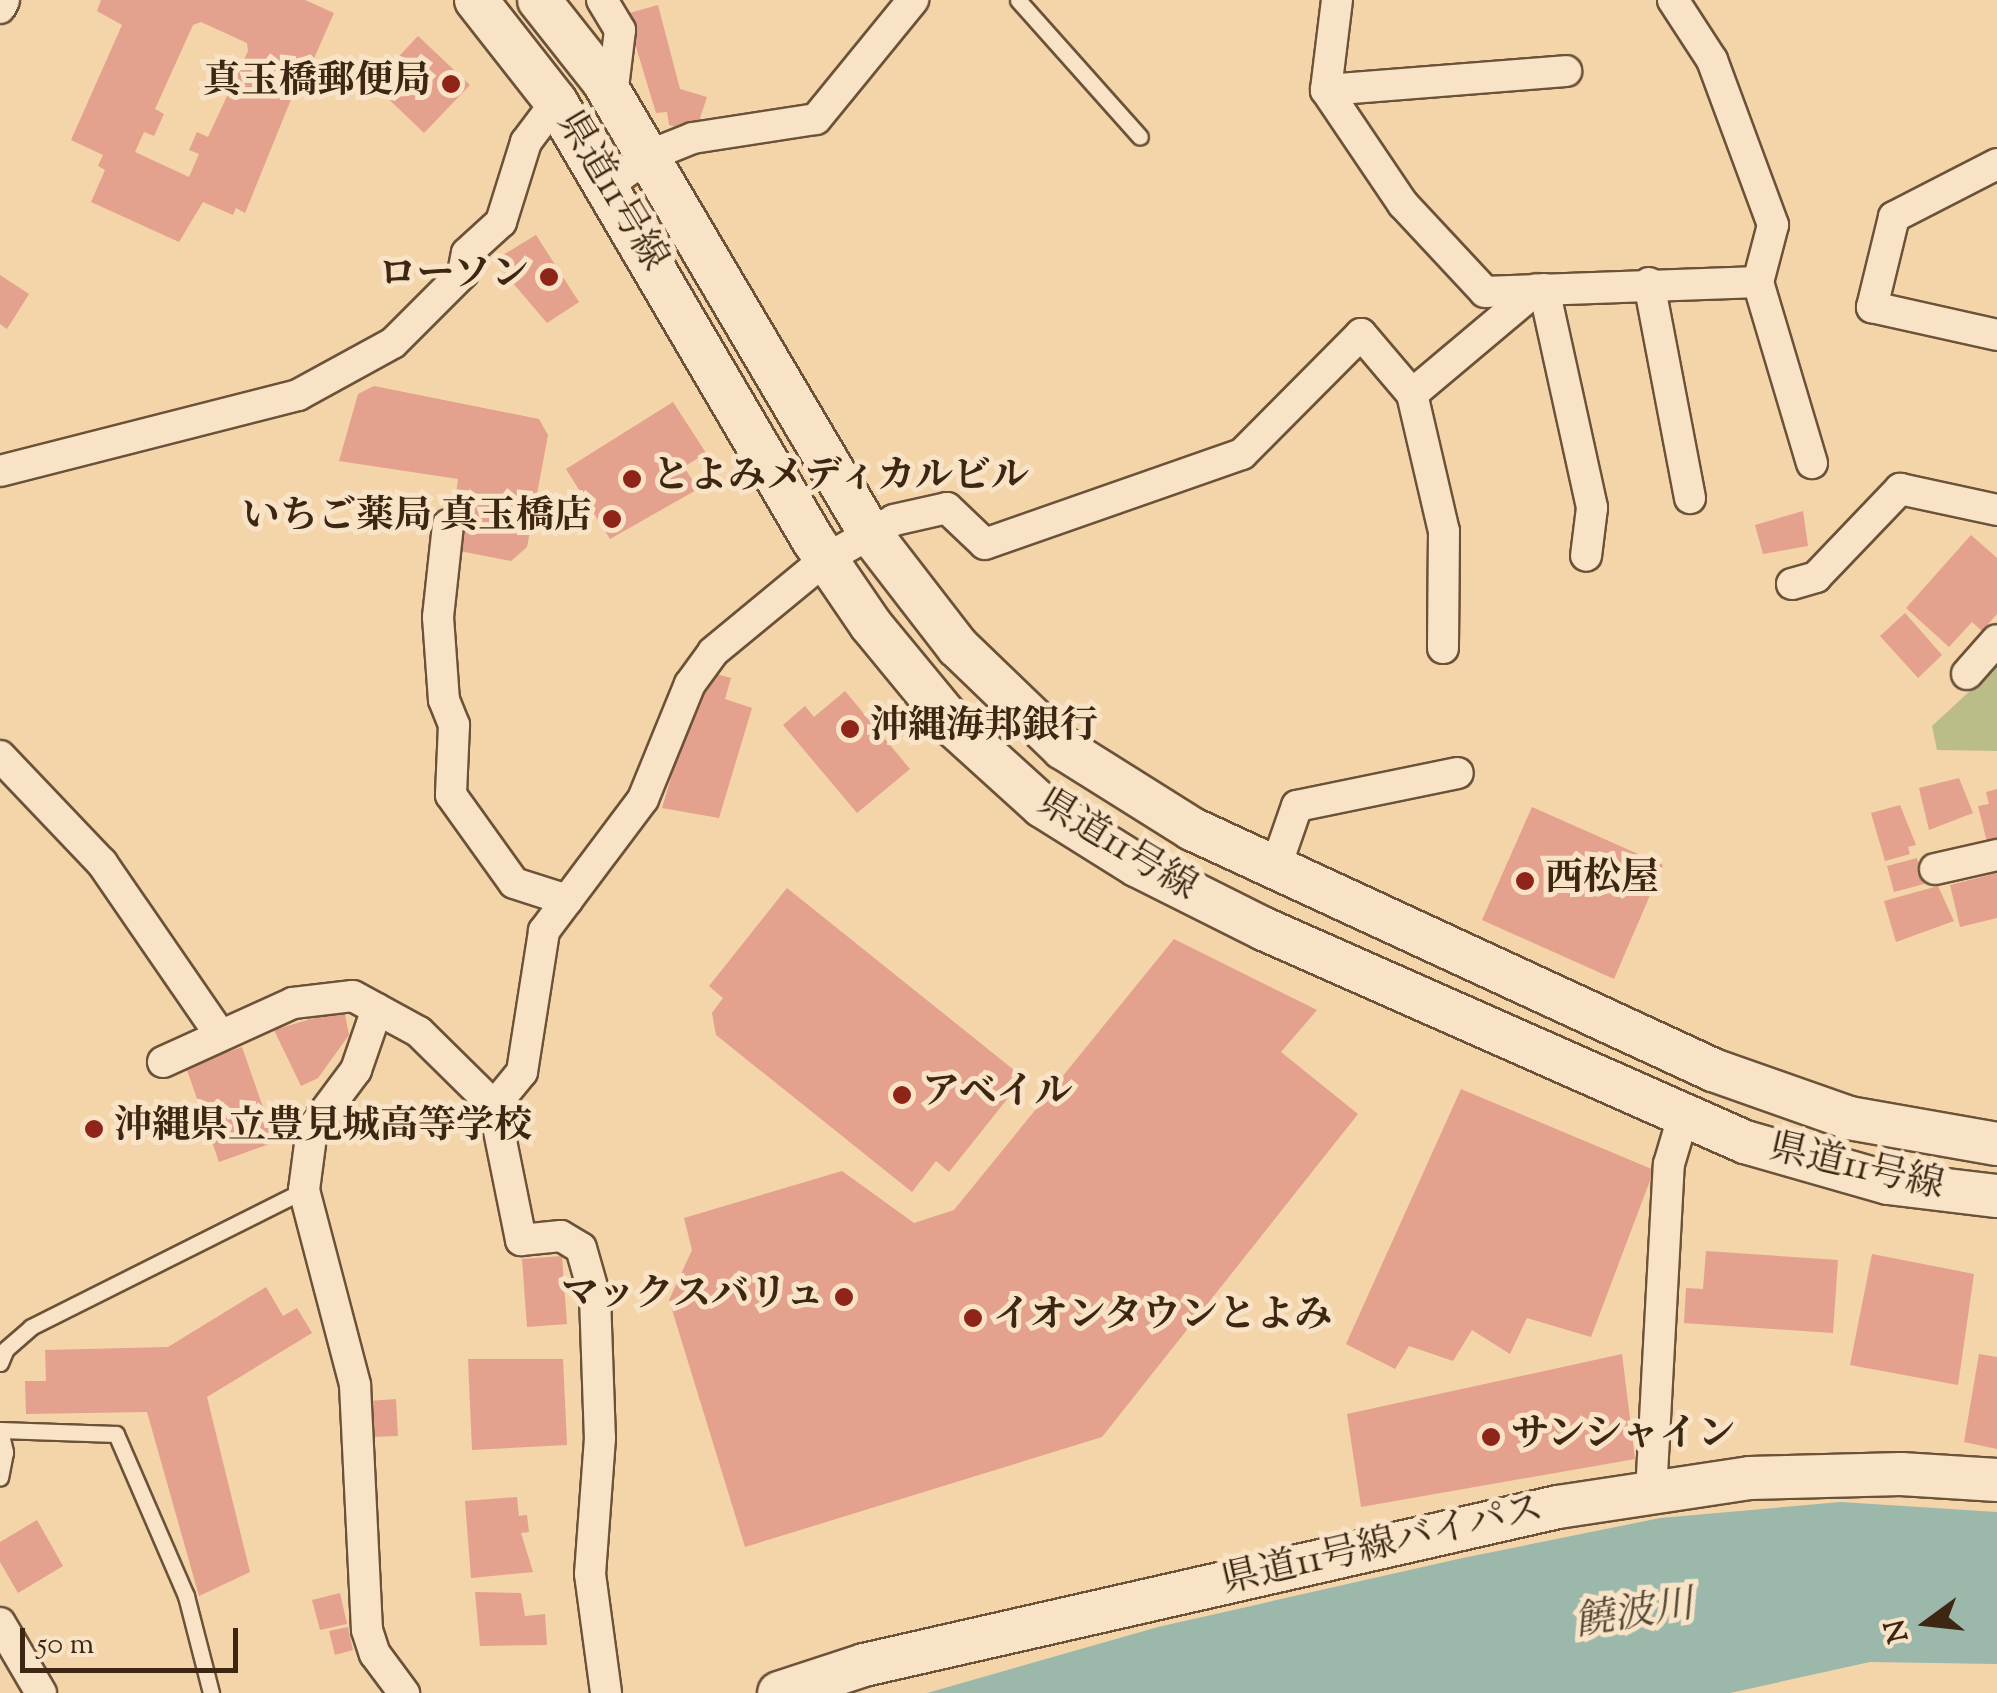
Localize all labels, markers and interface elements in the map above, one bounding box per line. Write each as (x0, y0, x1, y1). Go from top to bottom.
place label: 真玉橋郵便局 (203, 61, 431, 107)
marker: 真玉橋郵便局 (440, 73, 462, 95)
street label: 県道11号線 (545, 104, 675, 280)
place label: ローソン (377, 254, 529, 300)
marker: ローソン (538, 266, 560, 288)
place label: とよみメディカルビル (652, 456, 1032, 502)
marker: とよみメディカルビル (621, 468, 643, 490)
place label: いちご薬局 真玉橋店 (242, 496, 592, 542)
marker: いちご薬局 真玉橋店 (601, 508, 623, 530)
place label: 沖縄海邦銀行 (870, 706, 1098, 752)
marker: 沖縄海邦銀行 (839, 718, 861, 740)
street label: 県道11号線 (1028, 782, 1204, 912)
place label: 西松屋 (1545, 858, 1659, 904)
marker: 西松屋 (1514, 870, 1536, 892)
place label: アベイル (922, 1072, 1074, 1118)
marker: アベイル (891, 1084, 913, 1106)
place label: 沖縄県立豊見城高等学校 (114, 1106, 532, 1152)
marker: 沖縄県立豊見城高等学校 (83, 1118, 105, 1140)
street label: 県道11号線 (1764, 1127, 1948, 1211)
place label: マックスバリュ (558, 1274, 824, 1320)
marker: マックスバリュ (833, 1286, 855, 1308)
place label: イオンタウンとよみ (993, 1295, 1335, 1341)
marker: イオンタウンとよみ (962, 1307, 984, 1329)
place label: サンシャイン (1511, 1414, 1739, 1460)
marker: サンシャイン (1480, 1426, 1502, 1448)
street label: 県道11号線バイパス (1217, 1488, 1549, 1606)
north arrow (1877, 1573, 1977, 1673)
water label: 饒波川 (1571, 1583, 1697, 1649)
scale bar (25, 1608, 242, 1670)
text: N (1876, 1615, 1920, 1647)
text: 50 m (37, 1624, 94, 1667)

